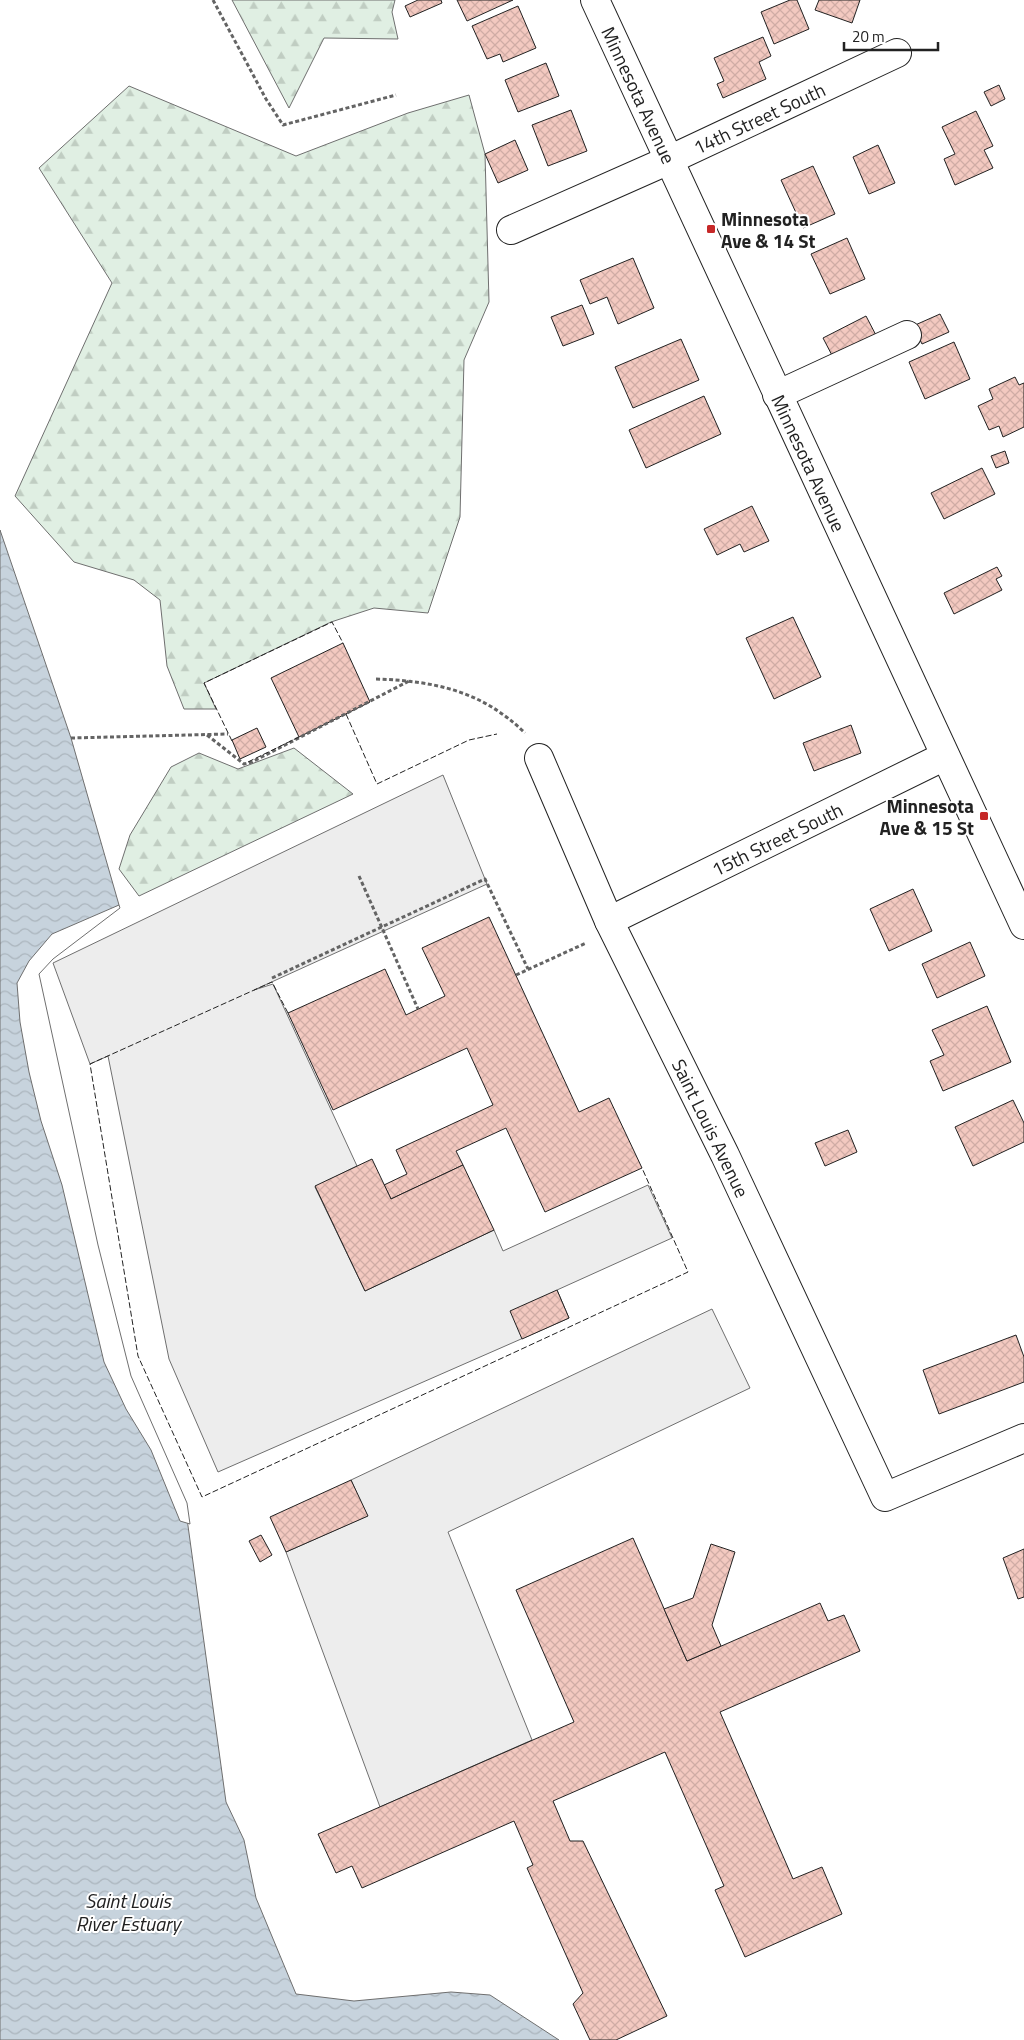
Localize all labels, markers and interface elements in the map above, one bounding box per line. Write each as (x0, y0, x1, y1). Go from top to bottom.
scale bar (844, 20, 938, 52)
street label: Minnesota Avenue (594, 21, 684, 169)
text: 20 m (852, 25, 885, 48)
street label: 14th Street South (688, 75, 830, 161)
place label: Minnesota Ave & 14 St (721, 204, 816, 255)
marker: Minnesota Ave & 14 St (705, 223, 717, 235)
street label: Minnesota Avenue (764, 389, 854, 537)
place label: Minnesota Ave & 15 St (880, 791, 974, 842)
street label: 15th Street South (706, 795, 848, 883)
marker: Minnesota Ave & 15 St (978, 810, 990, 822)
street label: Saint Louis Avenue (665, 1054, 757, 1202)
water label: Saint Louis River Estuary (76, 1885, 182, 1939)

